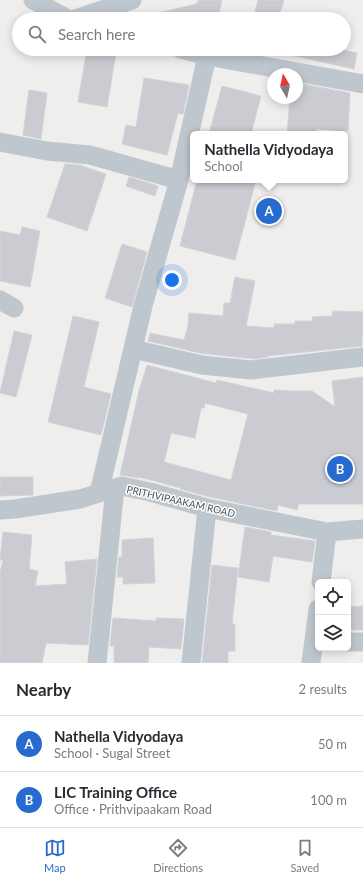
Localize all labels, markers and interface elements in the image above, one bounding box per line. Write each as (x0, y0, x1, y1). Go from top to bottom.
search box (12, 12, 351, 56)
icon: search (26, 23, 48, 45)
text: Search here (58, 25, 135, 43)
north arrow (267, 68, 303, 104)
popup (190, 131, 348, 183)
text: Nathella Vidyodaya (204, 140, 334, 158)
text: School (204, 158, 243, 174)
pin: A (256, 196, 282, 226)
your location (162, 270, 182, 290)
pin: B (327, 454, 353, 484)
street label: PRITHVIPAAKAM ROAD (126, 483, 237, 519)
map controls (315, 579, 351, 651)
button: locate (315, 579, 351, 615)
button: layers (315, 615, 351, 651)
text: Nearby (16, 679, 71, 700)
text: 2 results (299, 681, 347, 697)
text: Nathella Vidyodaya (54, 727, 183, 745)
text: A (24, 736, 34, 752)
text: 50 m (318, 736, 347, 752)
text: School · Sugal Street (54, 745, 170, 761)
text: LIC Training Office (54, 783, 177, 801)
text: B (25, 792, 33, 808)
text: 100 m (310, 792, 347, 808)
text: Office · Prithvipaakam Road (54, 801, 212, 817)
tab: Map (44, 837, 66, 874)
tab: Directions (153, 837, 203, 874)
tab: Saved (290, 837, 319, 874)

